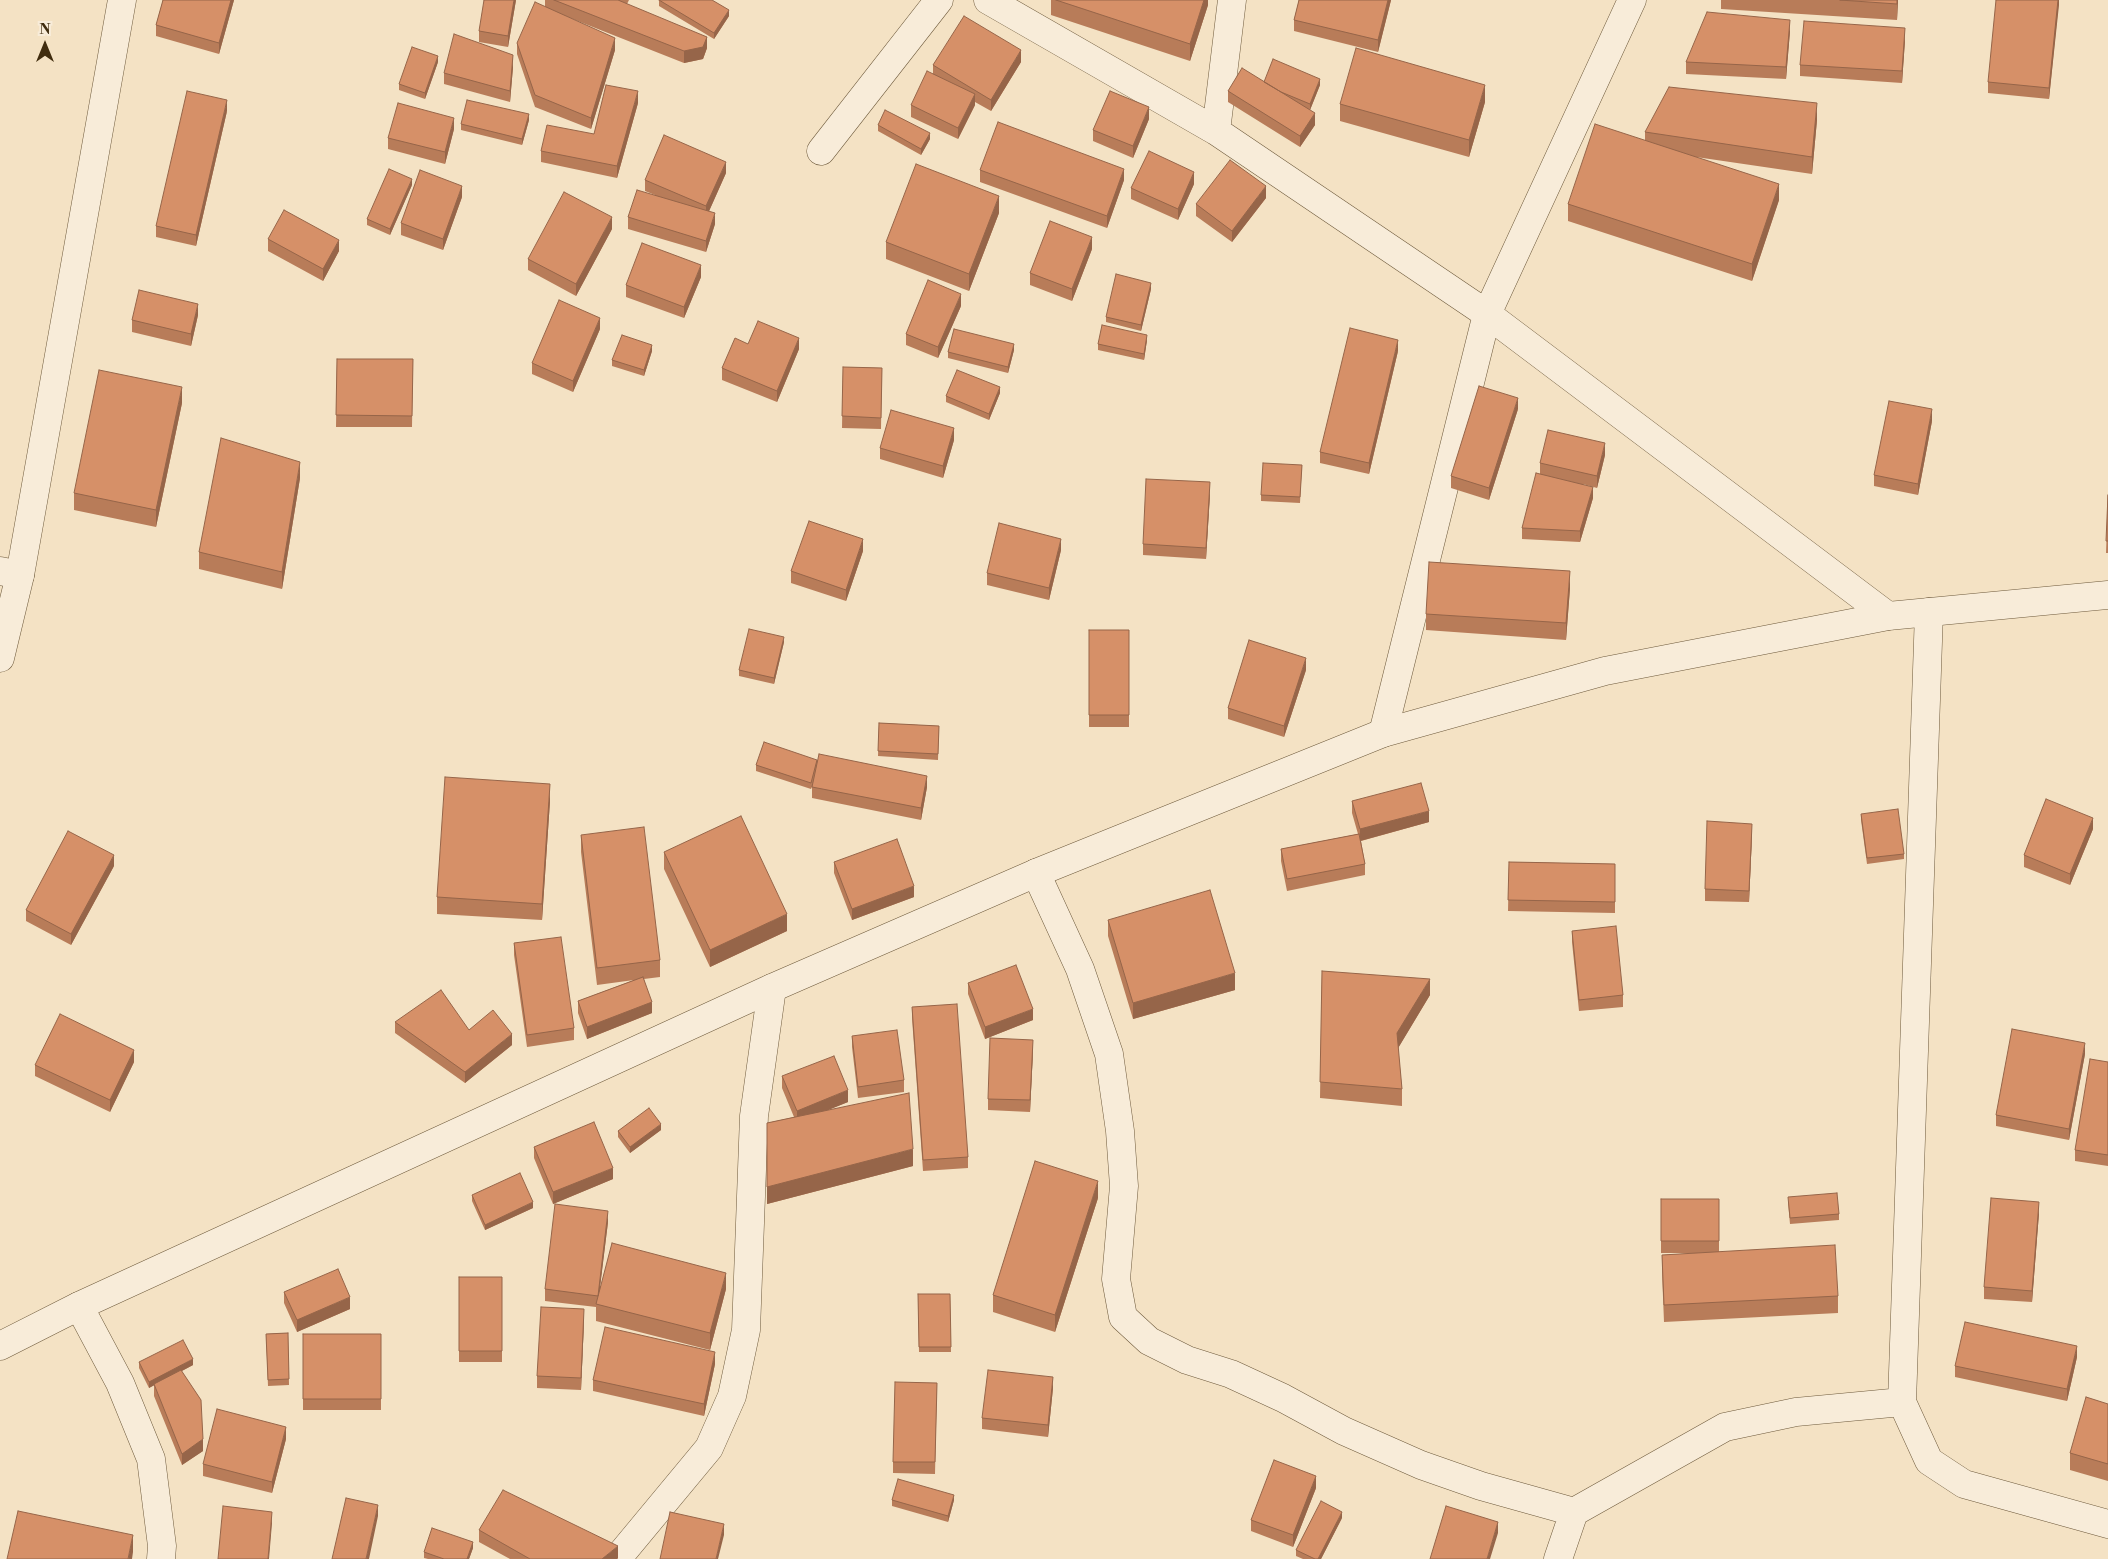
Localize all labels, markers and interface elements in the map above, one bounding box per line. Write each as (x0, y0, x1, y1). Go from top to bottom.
north arrow (20, 20, 70, 70)
text: N (39, 21, 51, 39)

